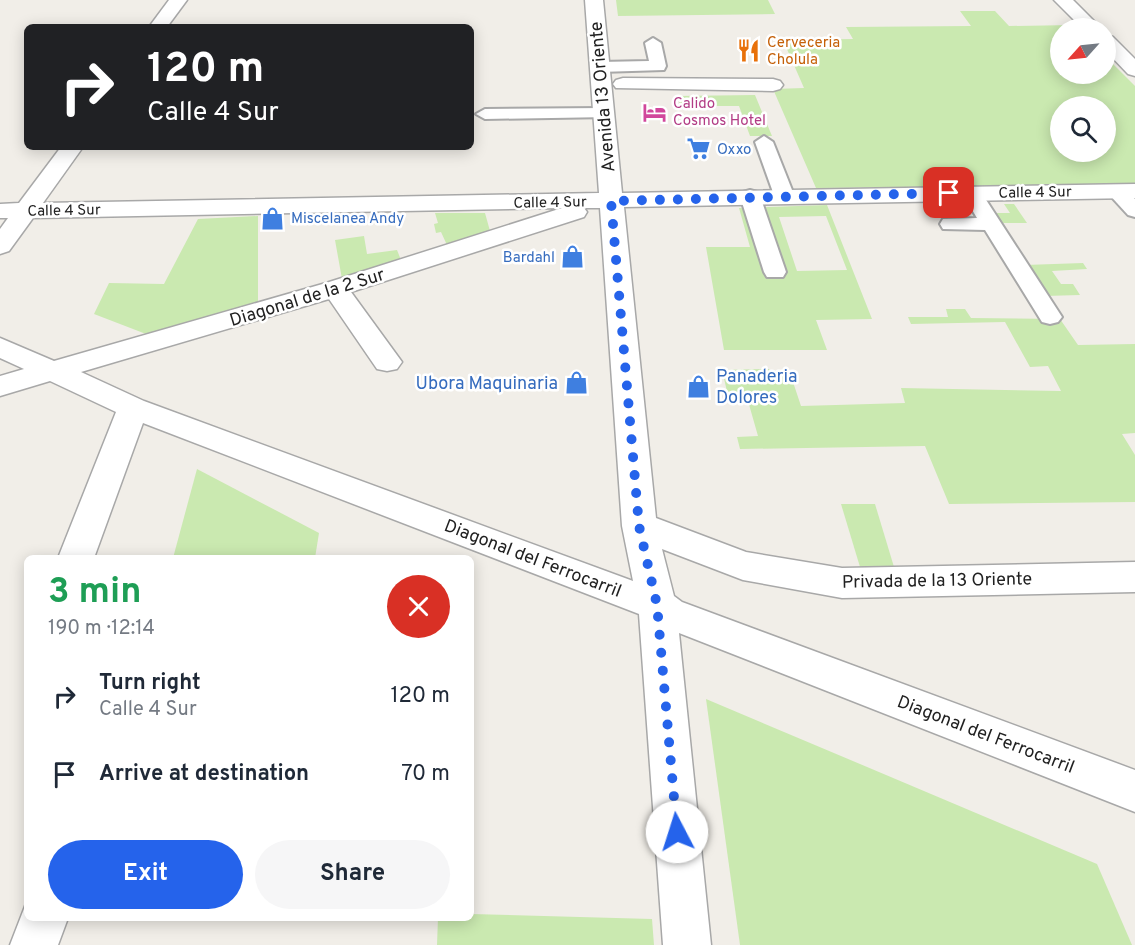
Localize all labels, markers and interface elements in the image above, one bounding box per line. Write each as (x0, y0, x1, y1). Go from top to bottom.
north arrow (1050, 18, 1116, 84)
map controls (1050, 18, 1116, 162)
street label: Avenida 13 Oriente (585, 20, 622, 173)
place label: Cerveceria Cholula (767, 34, 840, 70)
restaurant icon: Cerveceria Cholula (736, 38, 762, 64)
text: 120 m (147, 44, 264, 97)
icon: right (48, 48, 126, 126)
place label: Calido Cosmos Hotel (673, 95, 766, 131)
text: Calle 4 Sur (147, 96, 279, 130)
button: search (1050, 96, 1116, 162)
hotel icon: Calido Cosmos Hotel (642, 99, 668, 125)
supermarket icon: Oxxo (686, 136, 712, 162)
place label: Oxxo (717, 141, 751, 160)
pin (923, 167, 974, 218)
icon: arrive (932, 176, 965, 209)
street label: Calle 4 Sur (998, 183, 1072, 204)
street label: Calle 4 Sur (513, 193, 587, 214)
street label: Calle 4 Sur (27, 201, 101, 222)
shop icon: Miscelanea Andy (260, 205, 286, 231)
place label: Miscelanea Andy (291, 210, 404, 229)
shop icon: Bardahl (560, 244, 586, 270)
place label: Bardahl (503, 249, 555, 268)
street label: Diagonal de la 2 Sur (227, 264, 388, 333)
place label: Panaderia Dolores (716, 366, 798, 410)
shop icon: Ubora Maquinaria (563, 370, 589, 396)
place label: Ubora Maquinaria (416, 373, 558, 396)
shop icon: Panaderia Dolores (685, 373, 711, 399)
street label: Diagonal del Ferrocarril (441, 515, 624, 604)
street label: Privada de la 13 Oriente (842, 568, 1032, 595)
text: 3 min (48, 570, 142, 616)
button: close (387, 575, 450, 638)
text: 190 m · 12:14 (48, 616, 155, 642)
text: Turn right (99, 670, 201, 697)
icon: right (48, 680, 81, 713)
text: 120 m (390, 683, 450, 710)
street label: Diagonal del Ferrocarril (894, 691, 1077, 780)
text: Calle 4 Sur (99, 697, 197, 723)
icon: arrive (48, 758, 81, 791)
text: Arrive at destination (99, 761, 309, 788)
text: 70 m (401, 761, 450, 788)
position arrow (645, 800, 709, 864)
button: Exit (48, 840, 243, 909)
button: Share (255, 840, 450, 909)

